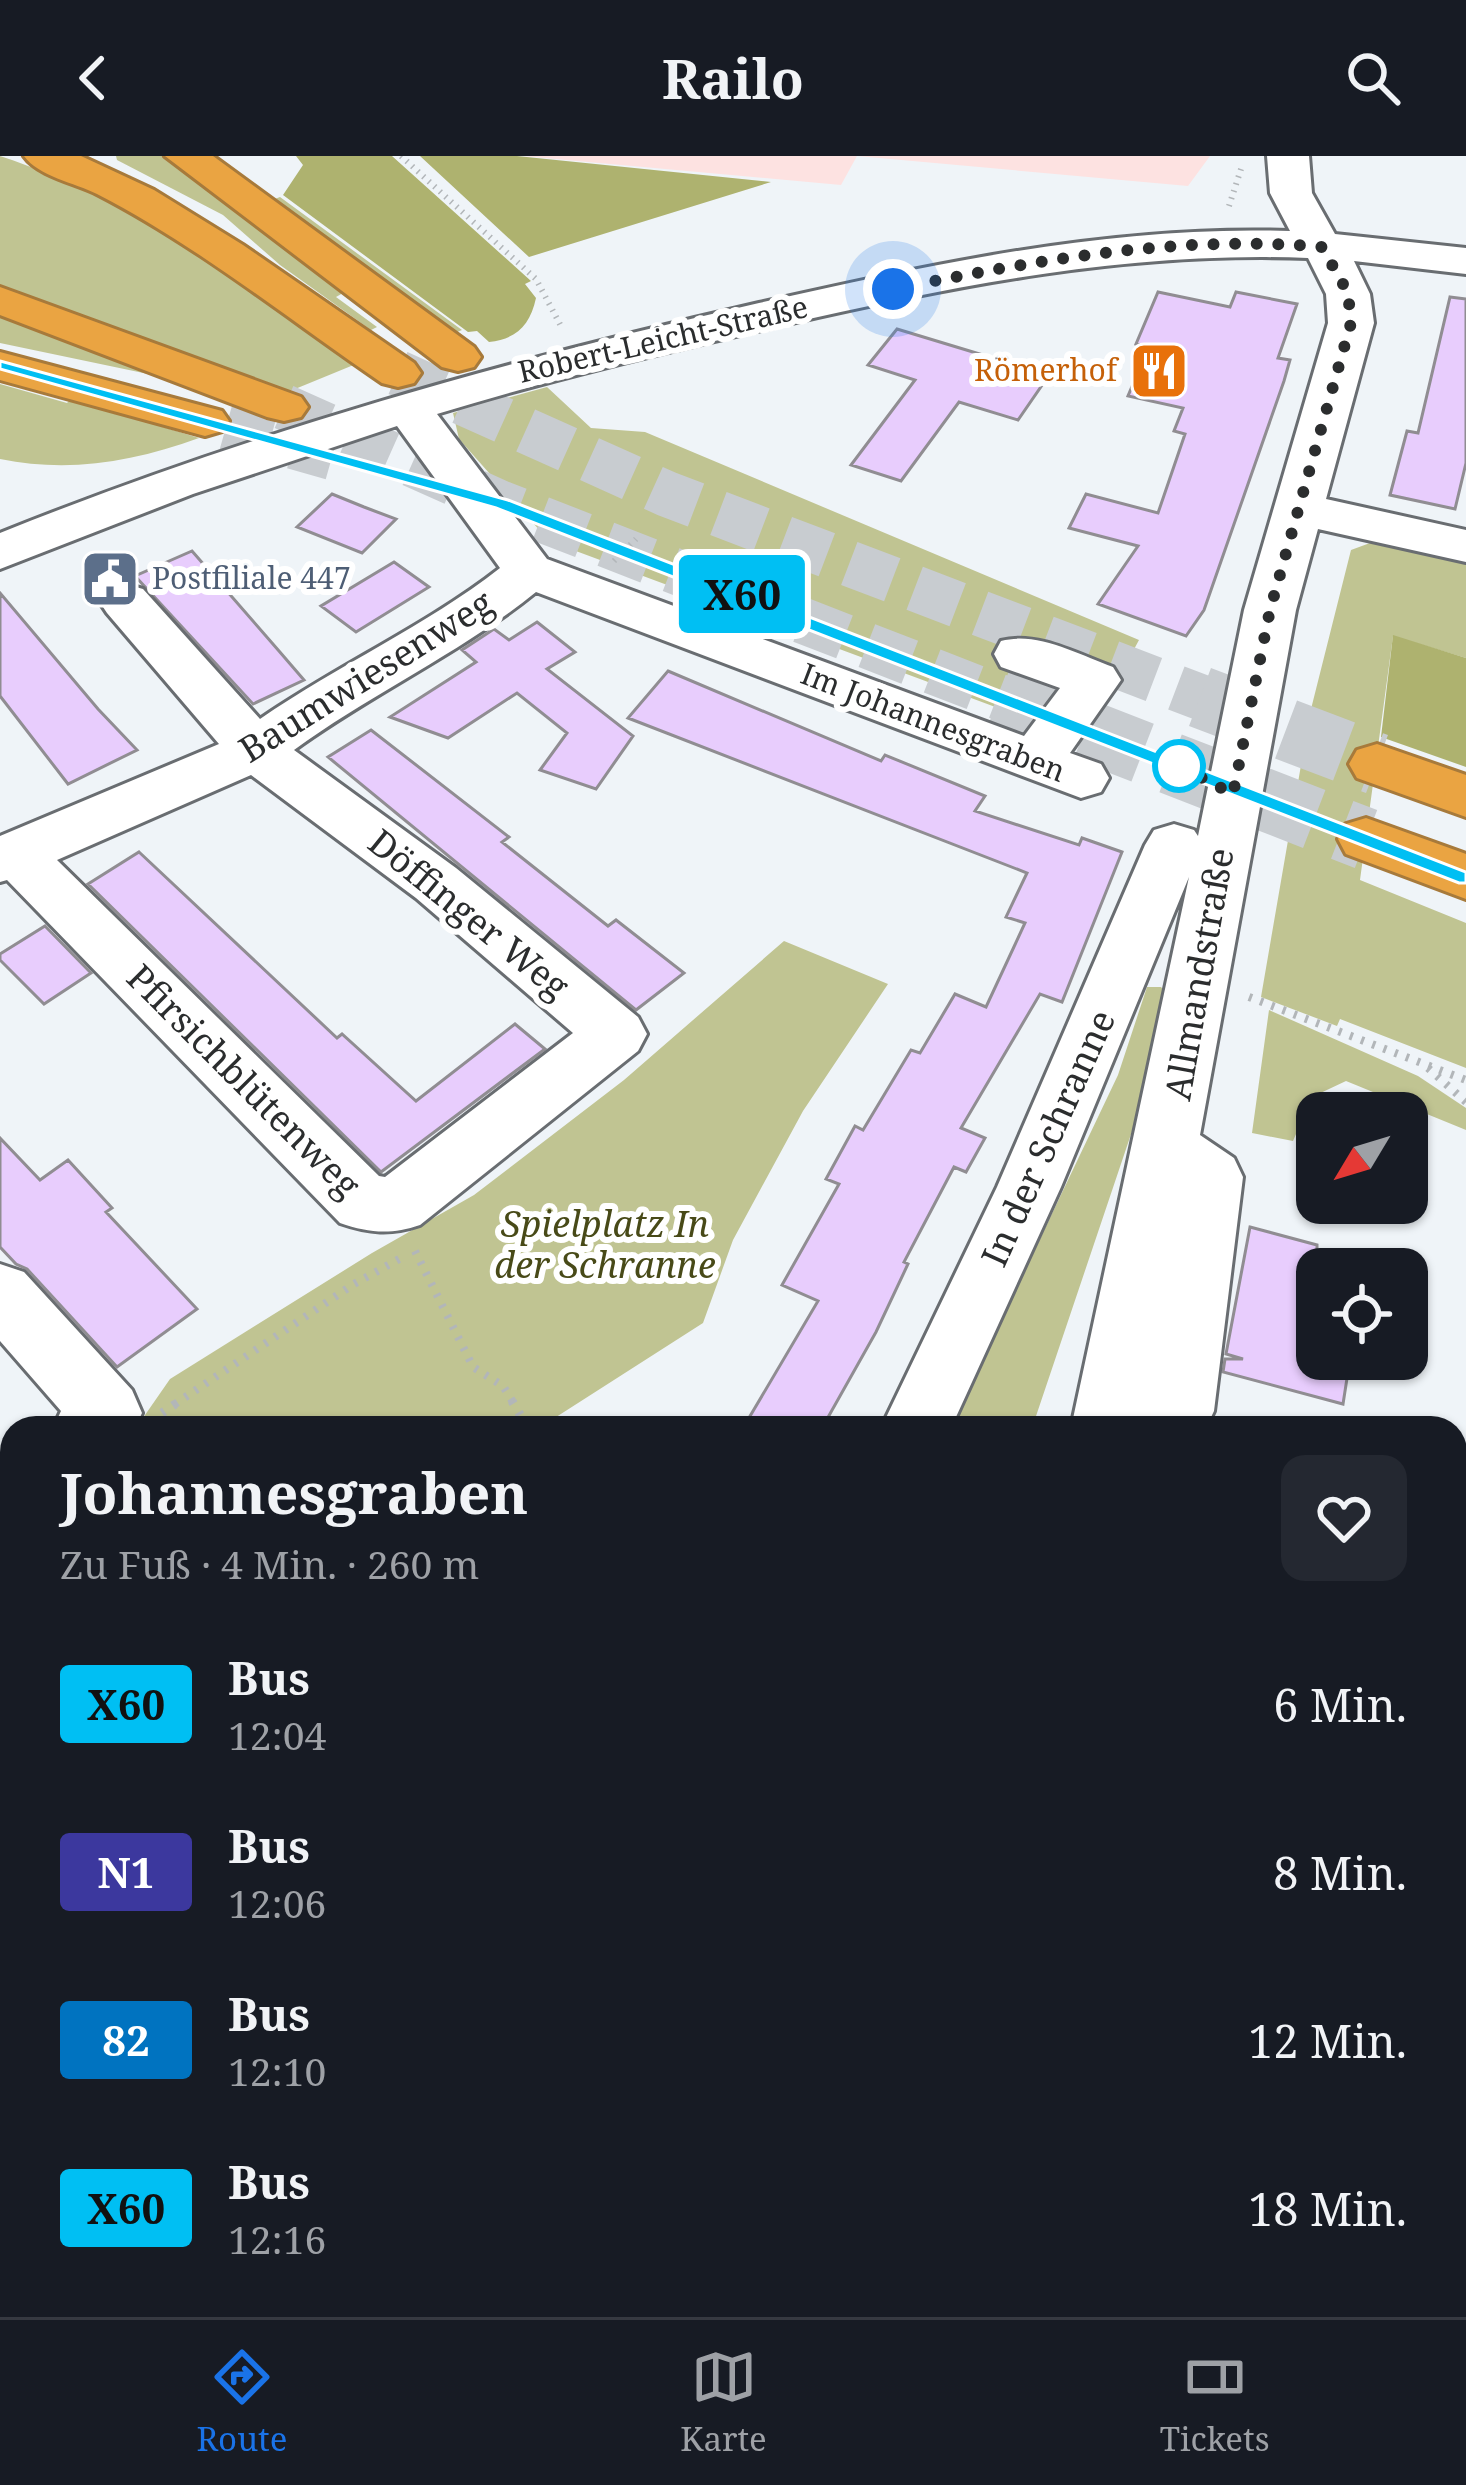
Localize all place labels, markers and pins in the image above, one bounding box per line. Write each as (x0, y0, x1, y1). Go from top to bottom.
restaurant icon: Römerhof (1128, 340, 1190, 402)
place label: Römerhof (974, 349, 1120, 390)
public building icon: Postfiliale 447 (79, 548, 141, 610)
place label: Postfiliale 447 (152, 557, 351, 598)
unlabelled marker (1154, 741, 1204, 791)

